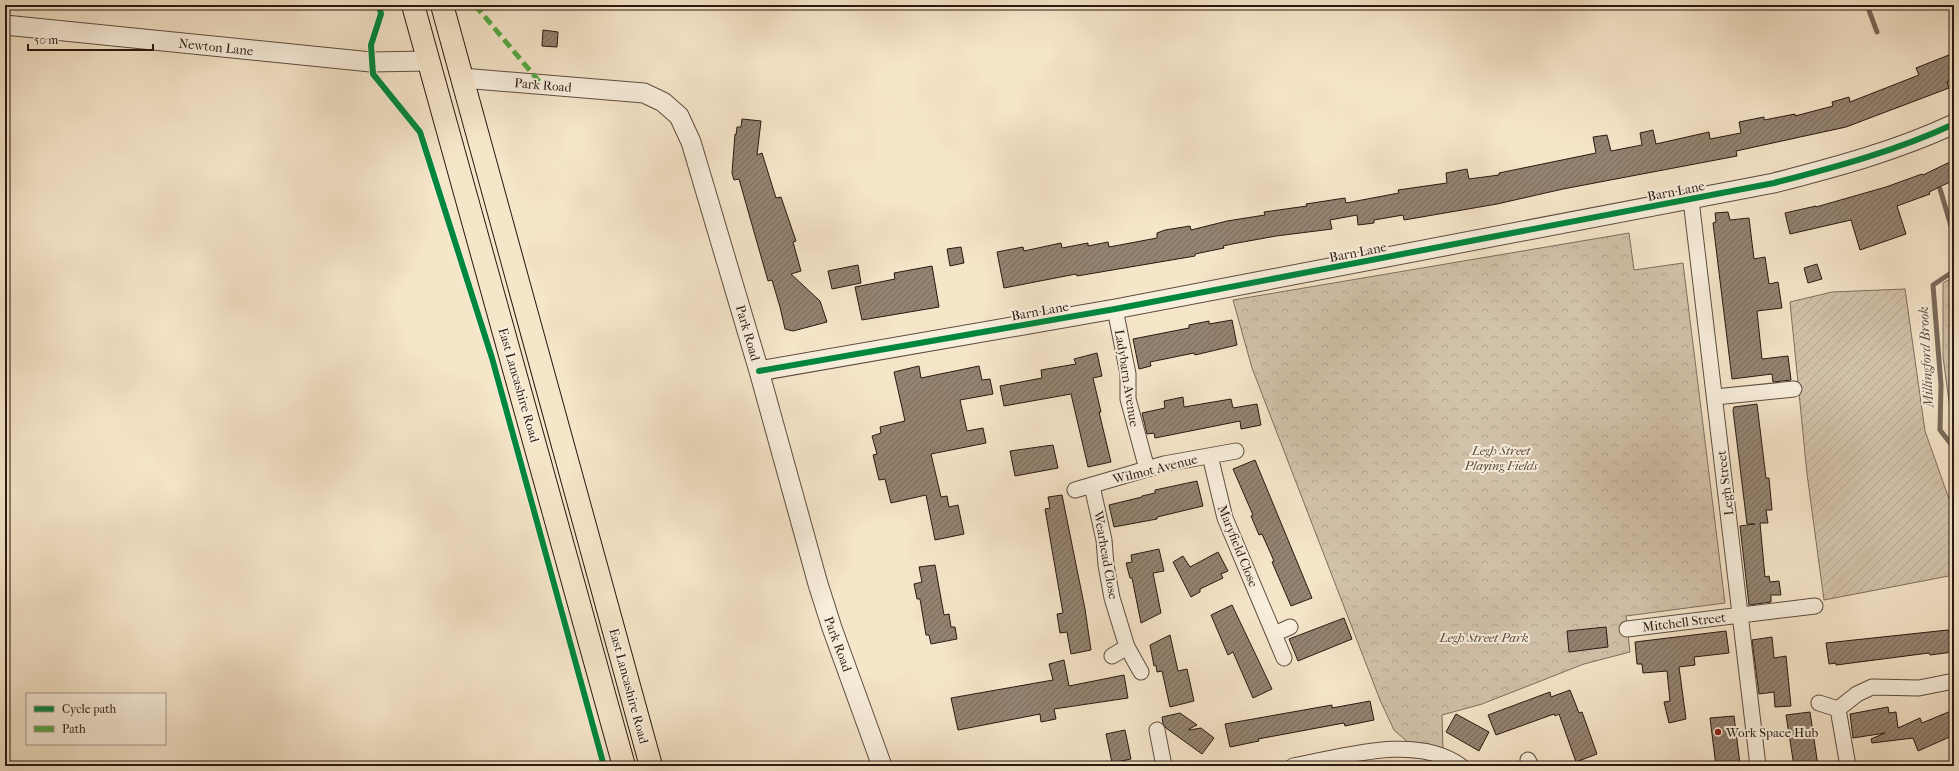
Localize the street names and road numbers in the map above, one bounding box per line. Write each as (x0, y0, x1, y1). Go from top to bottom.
street label: Newton Lane (178, 36, 255, 58)
street label: Park Road (514, 75, 573, 95)
street label: Barn Lane (1646, 178, 1707, 204)
street label: Barn Lane (1328, 239, 1389, 265)
street label: Barn Lane (1010, 298, 1070, 323)
street label: Park Road (733, 303, 763, 364)
street label: East Lancashire Road (495, 326, 543, 445)
street label: Ladybarn Avenue (1112, 328, 1142, 428)
street label: Legh Street (1714, 449, 1736, 517)
street label: Wilmot Avenue (1110, 451, 1199, 487)
street label: Maryfield Close (1215, 503, 1262, 590)
street label: Wearhead Close (1091, 509, 1121, 601)
street label: Mitchell Street (1641, 609, 1727, 635)
street label: Park Road (821, 614, 855, 674)
street label: East Lancashire Road (606, 627, 652, 746)

